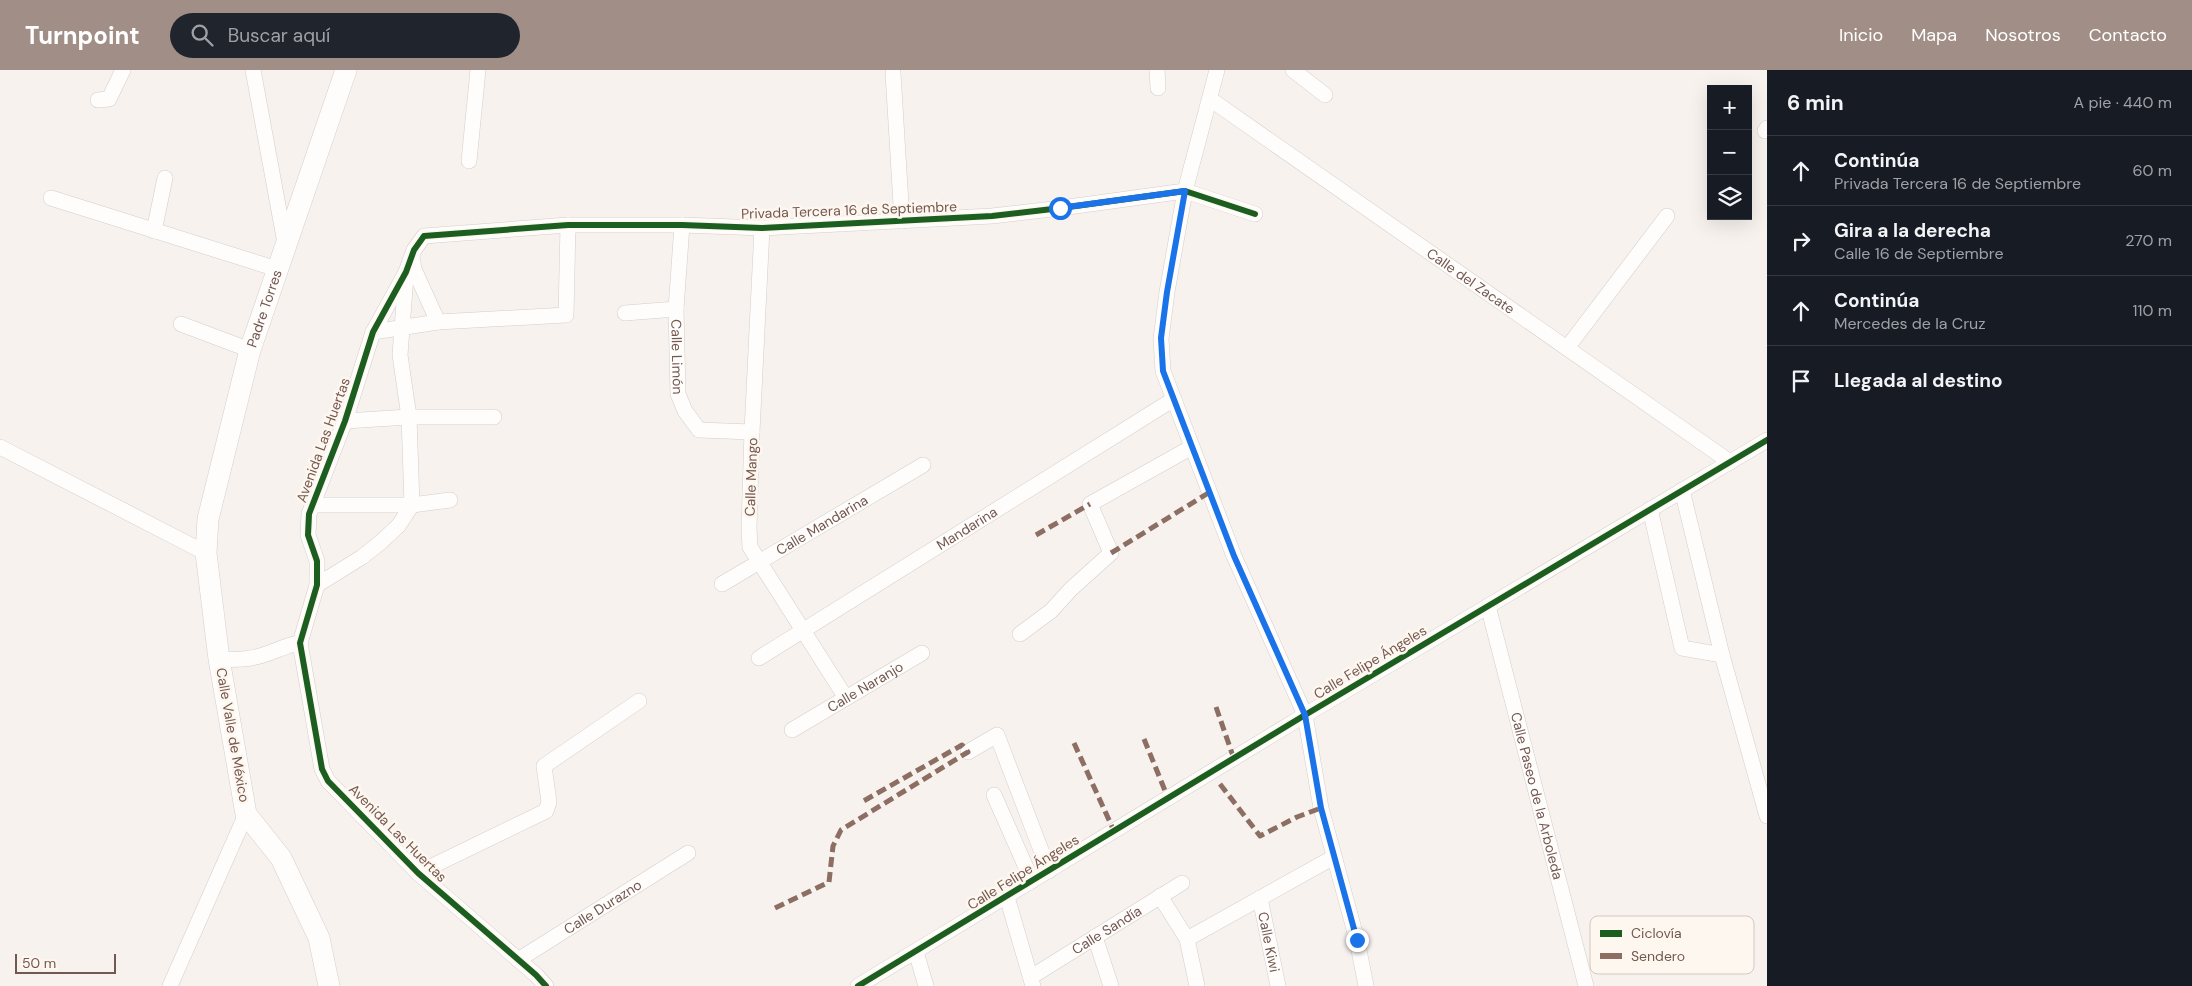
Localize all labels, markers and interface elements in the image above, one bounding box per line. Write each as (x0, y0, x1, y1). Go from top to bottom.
search box (170, 13, 520, 58)
text: Turnpoint (25, 20, 140, 51)
icon: search (188, 21, 216, 49)
text: Buscar aquí (228, 23, 330, 48)
text: Inicio (1839, 23, 1883, 47)
text: Mapa (1911, 23, 1957, 47)
text: Nosotros (1985, 23, 2061, 47)
text: Contacto (2089, 23, 2167, 47)
map controls (1707, 85, 1752, 220)
button: + (1707, 85, 1752, 130)
text: 6 min (1787, 89, 1844, 117)
text: A pie · 440 m (2074, 92, 2172, 113)
button: − (1707, 130, 1752, 175)
text: Continúa (1834, 148, 1919, 173)
icon: ahead (1787, 157, 1815, 185)
text: 60 m (2132, 160, 2172, 181)
text: Privada Tercera 16 de Septiembre (1834, 173, 2081, 194)
button: layers (1707, 175, 1752, 220)
street label: Privada Tercera 16 de Septiembre (741, 197, 957, 223)
route start (1049, 197, 1072, 220)
text: Gira a la derecha (1834, 218, 1991, 243)
icon: right (1787, 227, 1815, 255)
text: 270 m (2125, 230, 2172, 251)
text: Calle 16 de Septiembre (1834, 243, 2004, 264)
street label: Calle del Zacate (1423, 244, 1518, 318)
street label: Padre Torres (243, 267, 286, 350)
text: Continúa (1834, 288, 1919, 313)
icon: ahead (1787, 297, 1815, 325)
text: 110 m (2133, 300, 2172, 321)
text: Mercedes de la Cruz (1834, 313, 1986, 334)
street label: Calle Limón (667, 319, 687, 395)
icon: arrive (1787, 367, 1815, 395)
text: Llegada al destino (1834, 368, 2003, 393)
street label: Avenida Las Huertas (292, 375, 354, 505)
street label: Calle Mango (741, 437, 761, 517)
street label: Calle Mandarina (773, 491, 871, 559)
street label: Mandarina (933, 503, 1000, 554)
street label: Calle Felipe Ángeles (1310, 621, 1430, 703)
street label: Calle Naranjo (824, 657, 907, 716)
street label: Calle Valle de México (212, 666, 254, 804)
street label: Calle Paseo de la Arboleda (1507, 710, 1567, 881)
street label: Avenida Las Huertas (345, 780, 451, 886)
street label: Calle Felipe Ángeles (964, 830, 1082, 914)
street label: Calle Durazno (560, 875, 645, 938)
street label: Calle Sandía (1068, 901, 1145, 958)
street label: Calle Kiwi (1254, 910, 1284, 974)
legend (1590, 916, 1754, 974)
text: Ciclovía (1631, 924, 1682, 942)
route end (1346, 929, 1369, 952)
text: Sendero (1631, 947, 1685, 965)
scale bar (15, 951, 116, 974)
text: 50 m (22, 954, 56, 972)

